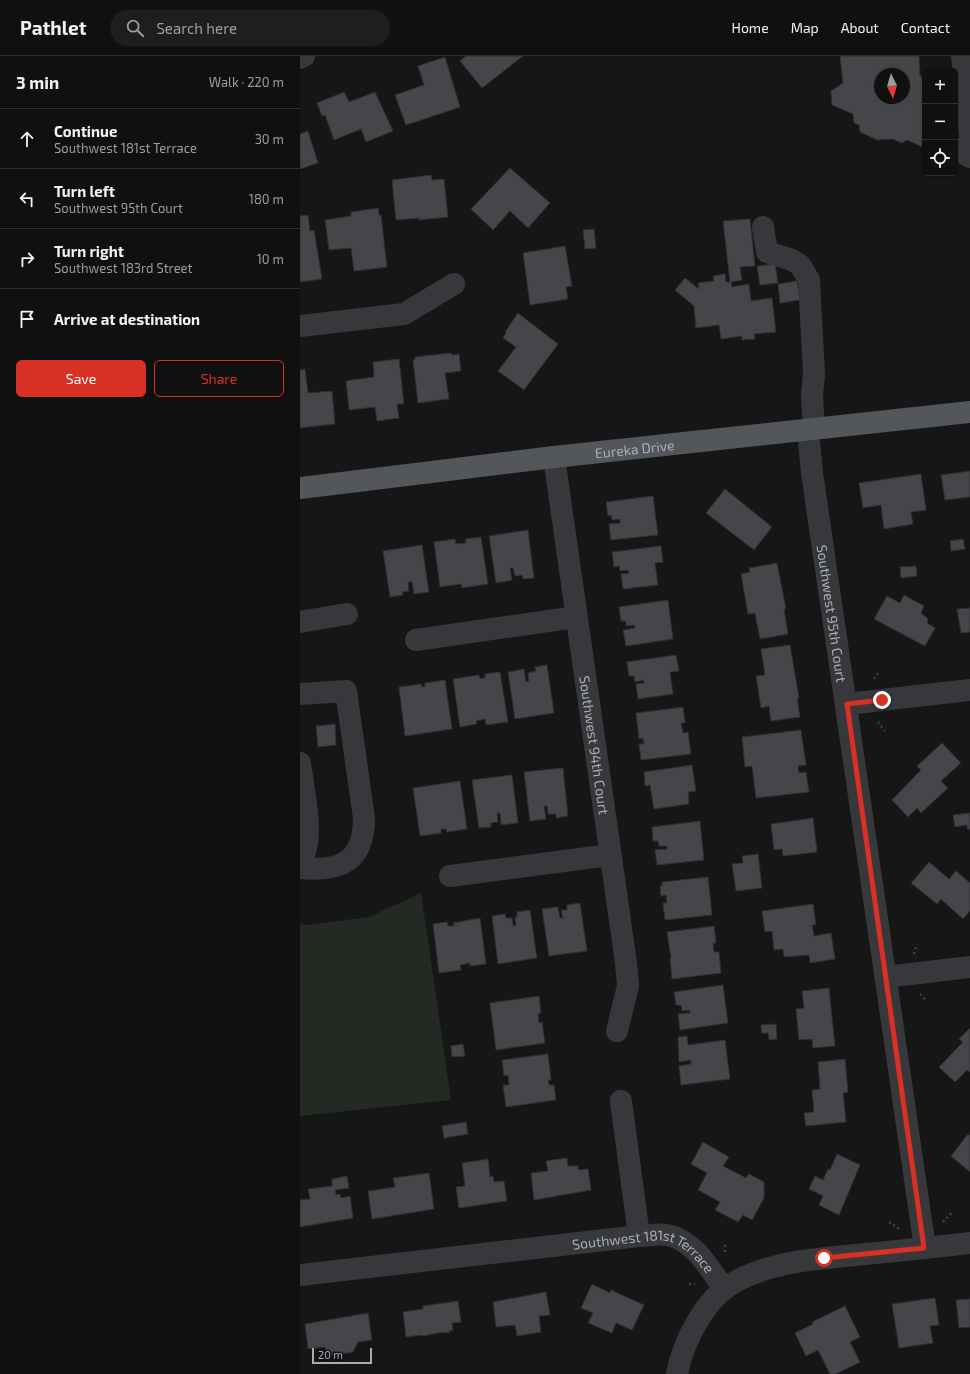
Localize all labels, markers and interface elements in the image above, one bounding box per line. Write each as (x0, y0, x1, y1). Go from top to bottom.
search box (110, 10, 390, 46)
text: Pathlet (20, 16, 86, 39)
icon: search (124, 17, 146, 39)
text: Search here (156, 19, 237, 37)
text: Home (732, 19, 769, 36)
text: Map (791, 19, 819, 36)
text: About (841, 19, 879, 36)
text: Contact (901, 19, 950, 36)
north arrow (874, 68, 910, 104)
map controls (922, 68, 958, 176)
button: + (922, 68, 958, 104)
text: 3 min (16, 72, 59, 92)
text: Walk · 220 m (209, 74, 284, 90)
button: − (922, 104, 958, 140)
text: Continue (54, 122, 117, 140)
icon: ahead (16, 128, 38, 150)
text: 30 m (255, 131, 284, 147)
text: Southwest 181st Terrace (54, 140, 197, 156)
button: locate (922, 140, 958, 176)
text: Turn left (54, 182, 115, 200)
icon: left (16, 188, 38, 210)
text: 180 m (249, 191, 284, 207)
text: Southwest 95th Court (54, 200, 183, 216)
text: Turn right (54, 242, 124, 260)
icon: right (16, 248, 38, 270)
text: 10 m (257, 251, 284, 267)
text: Southwest 183rd Street (54, 260, 193, 276)
icon: arrive (16, 308, 38, 330)
text: Arrive at destination (54, 310, 200, 328)
button: Save (16, 360, 146, 397)
button: Share (154, 360, 284, 397)
street label: Eureka Drive (594, 436, 675, 461)
street label: Southwest 95th Court (814, 543, 851, 683)
street label: Southwest 94th Court (577, 675, 613, 816)
route end (873, 691, 891, 709)
street label: Southwest 181st Terrace (571, 1226, 719, 1276)
route start (815, 1249, 833, 1267)
scale bar (312, 1346, 372, 1365)
text: 20 m (318, 1348, 343, 1361)

